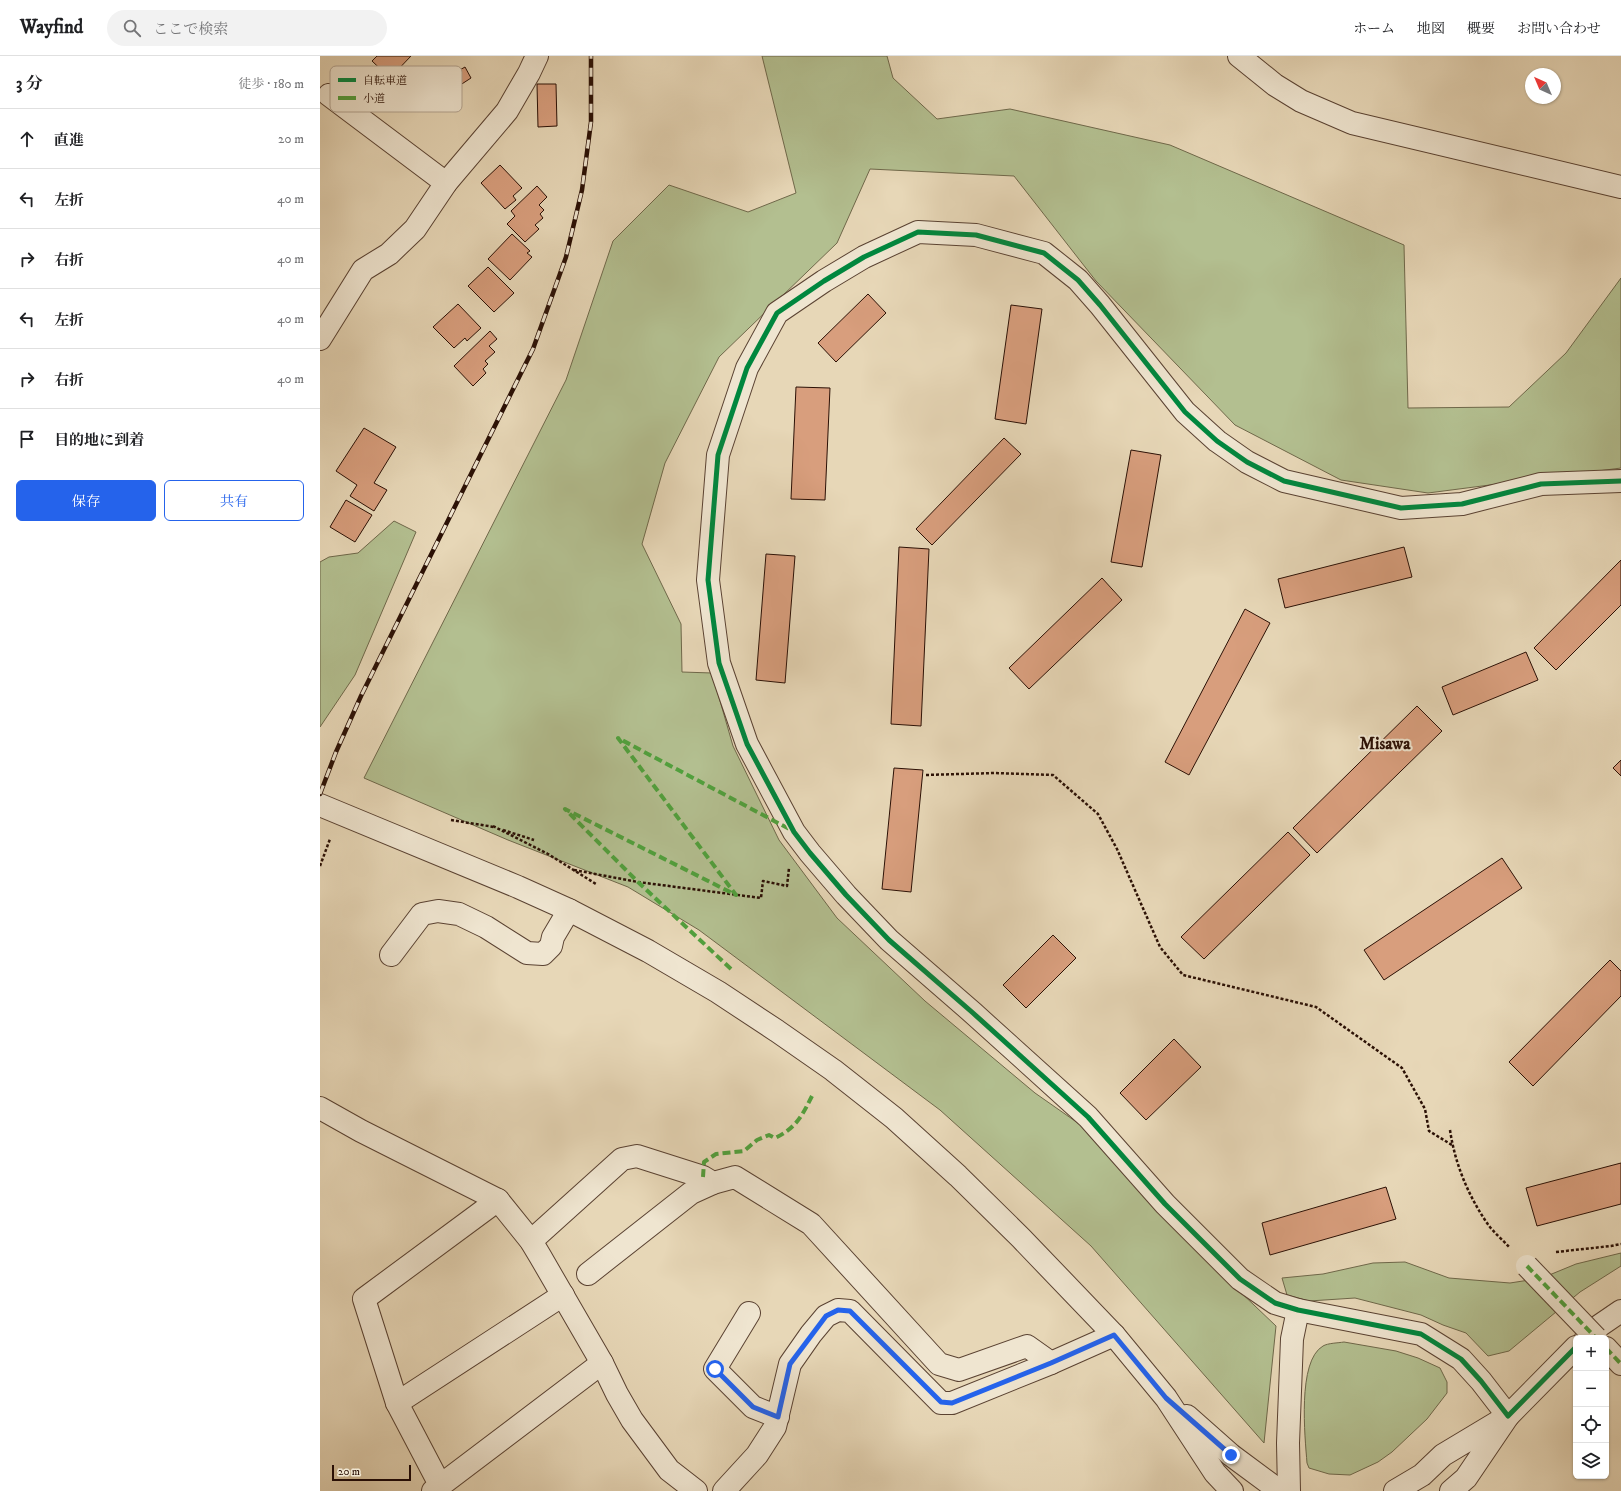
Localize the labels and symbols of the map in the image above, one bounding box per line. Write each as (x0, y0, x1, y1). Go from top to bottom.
legend (330, 66, 462, 112)
north arrow (1525, 68, 1561, 104)
text: 自転車道 (363, 74, 407, 88)
text: 小道 (363, 92, 385, 106)
district label: Misawa (1360, 733, 1411, 755)
route start (706, 1360, 724, 1378)
route end (1222, 1446, 1240, 1464)
scale bar (332, 1463, 411, 1482)

